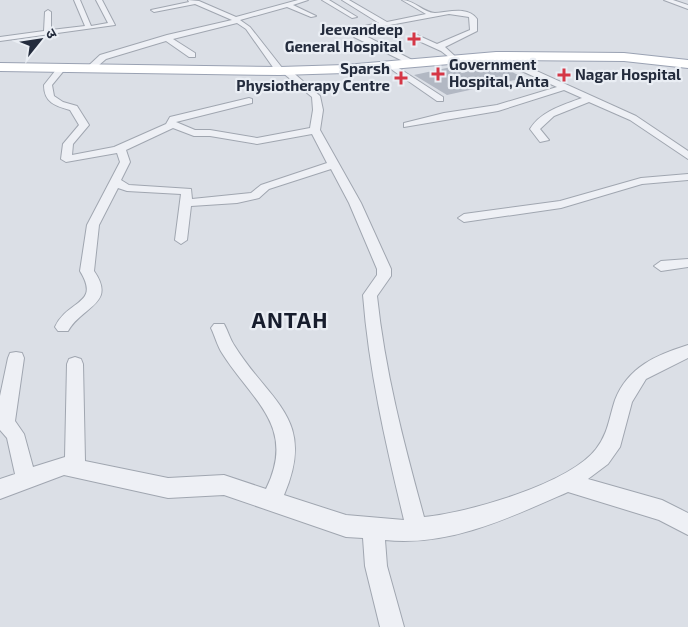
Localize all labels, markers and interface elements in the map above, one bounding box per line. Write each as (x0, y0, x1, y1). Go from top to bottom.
north arrow (15, 15, 65, 65)
place label: Jeevandeep General Hospital (285, 20, 403, 55)
text: उ (42, 25, 62, 42)
marker: Jeevandeep General Hospital (407, 32, 421, 46)
place label: Government Hospital, Anta (449, 55, 549, 90)
place label: Sparsh Physiotherapy Centre (236, 59, 390, 95)
place label: Nagar Hospital (575, 65, 681, 83)
marker: Government Hospital, Anta (431, 67, 445, 81)
marker: Nagar Hospital (557, 68, 571, 82)
marker: Sparsh Physiotherapy Centre (394, 71, 408, 85)
district label: ANTAH (252, 306, 328, 332)

